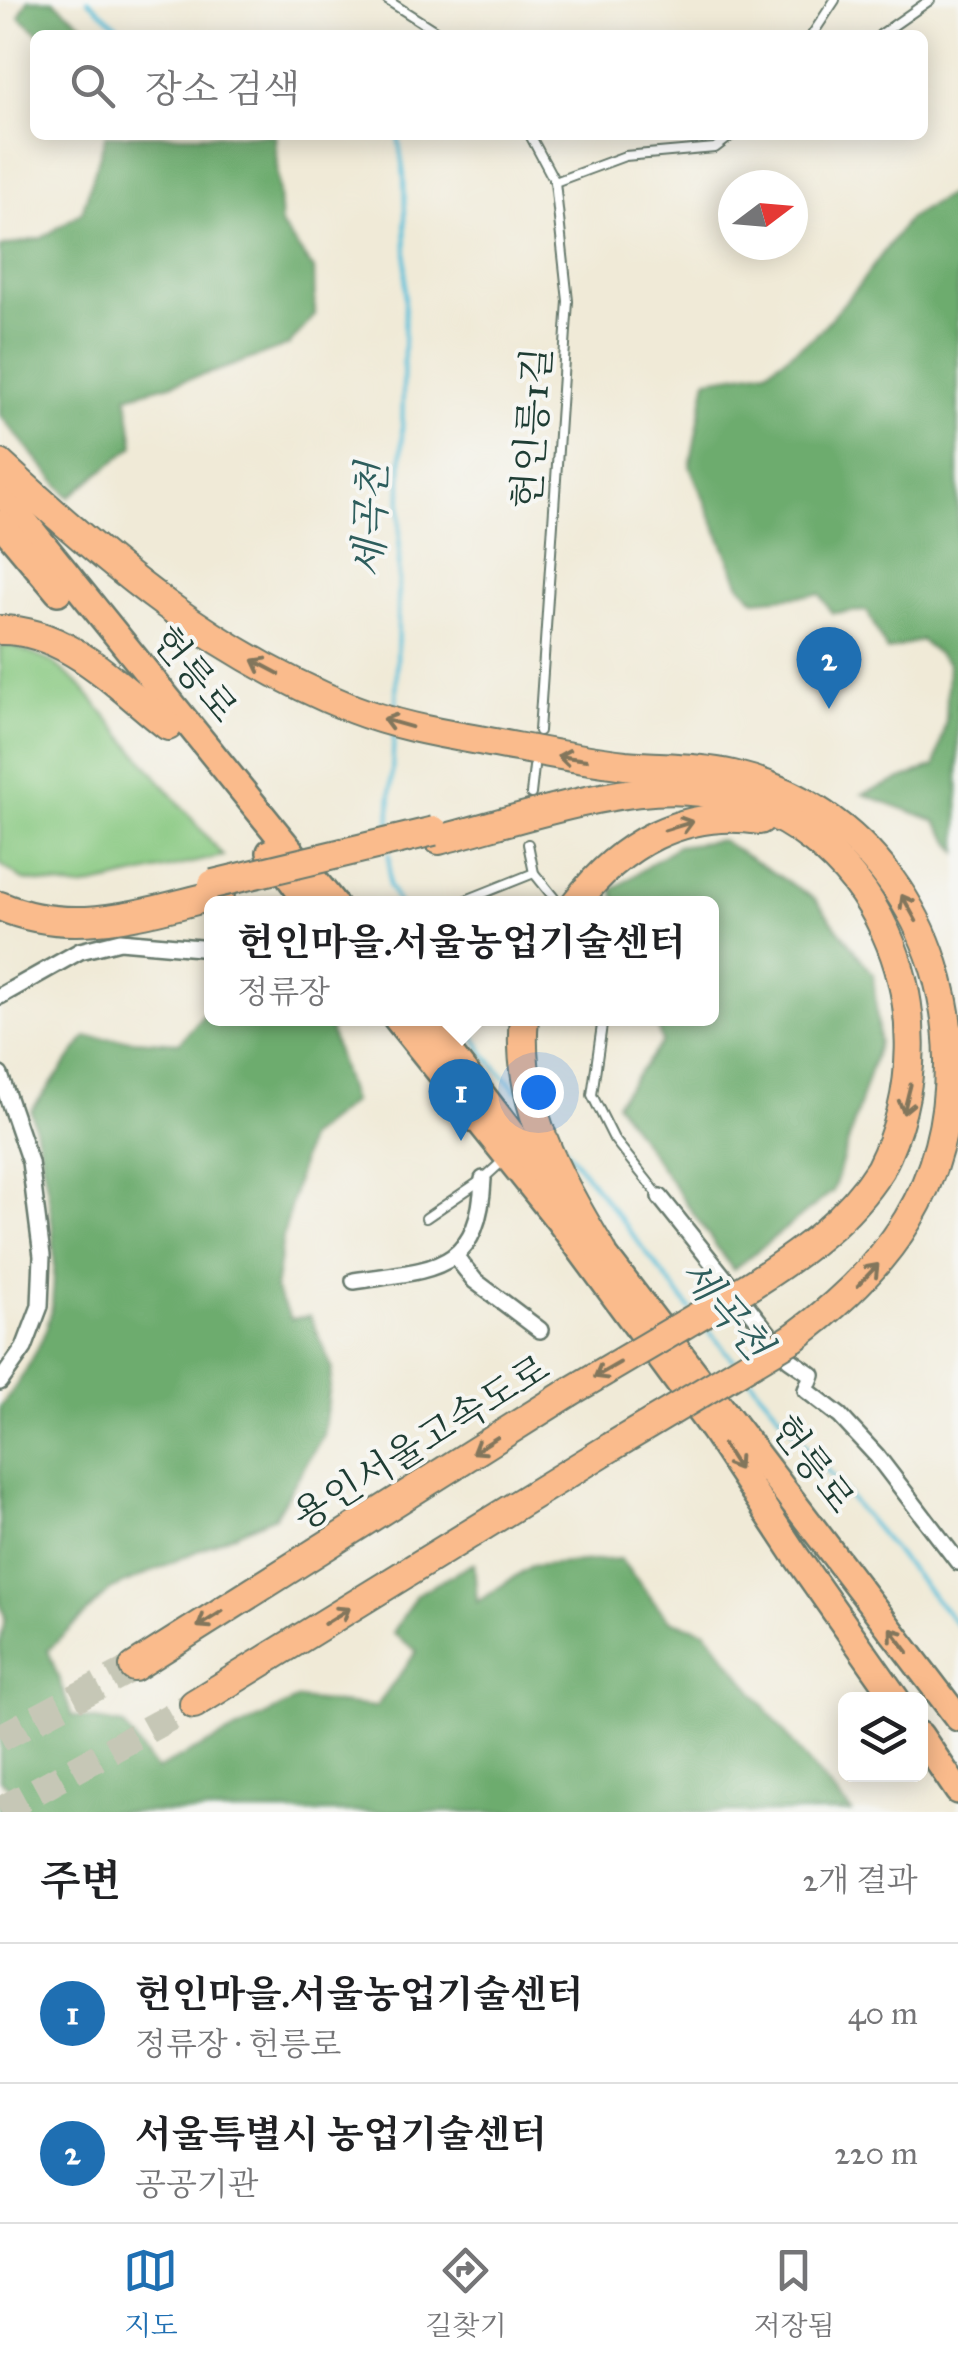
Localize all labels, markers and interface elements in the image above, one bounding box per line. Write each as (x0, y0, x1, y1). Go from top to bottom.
search box (30, 30, 928, 140)
icon: search (65, 58, 120, 113)
text: 장소 검색 (145, 66, 300, 112)
north arrow (718, 170, 808, 260)
street label: 헌인릉1길 (503, 346, 561, 510)
water label: 세곡천 (344, 459, 397, 579)
street label: 헌릉로 (142, 617, 248, 731)
pin: 2 (796, 626, 862, 709)
one-way arrow (251, 657, 281, 676)
one-way arrow (381, 712, 413, 731)
one-way arrow (556, 748, 588, 766)
one-way arrow (662, 816, 694, 834)
one-way arrow (899, 894, 919, 923)
popup (204, 896, 719, 1026)
text: 헌인마을.서울농업기술센터 (237, 919, 686, 965)
text: 정류장 (237, 973, 330, 1012)
pin: 1 (428, 1058, 494, 1141)
your location (513, 1067, 564, 1118)
one-way arrow (897, 1082, 915, 1114)
water label: 세곡천 (670, 1249, 783, 1371)
one-way arrow (856, 1263, 879, 1288)
street label: 용인서울고속도로 (284, 1345, 558, 1539)
one-way arrow (593, 1360, 622, 1380)
street label: 헌릉로 (761, 1406, 865, 1522)
one-way arrow (471, 1435, 500, 1456)
one-way arrow (721, 1443, 742, 1471)
one-way arrow (322, 1606, 350, 1626)
one-way arrow (196, 1608, 225, 1629)
one-way arrow (889, 1627, 910, 1654)
map controls (838, 1692, 928, 1782)
button: layers (838, 1692, 928, 1782)
text: 주변 (40, 1855, 121, 1907)
text: 2개 결과 (803, 1861, 918, 1900)
text: 헌인마을.서울농업기술센터 (135, 1971, 583, 2017)
text: 1 (66, 1994, 79, 2033)
text: 40 m (848, 1994, 918, 2033)
text: 정류장 · 헌릉로 (135, 2025, 341, 2064)
text: 서울특별시 농업기술센터 (135, 2111, 547, 2157)
text: 2 (65, 2134, 80, 2173)
text: 220 m (834, 2134, 918, 2173)
text: 공공기관 (135, 2165, 259, 2204)
tab: 지도 (123, 2243, 178, 2343)
tab: 길찾기 (425, 2243, 506, 2343)
tab: 저장됨 (753, 2243, 835, 2343)

